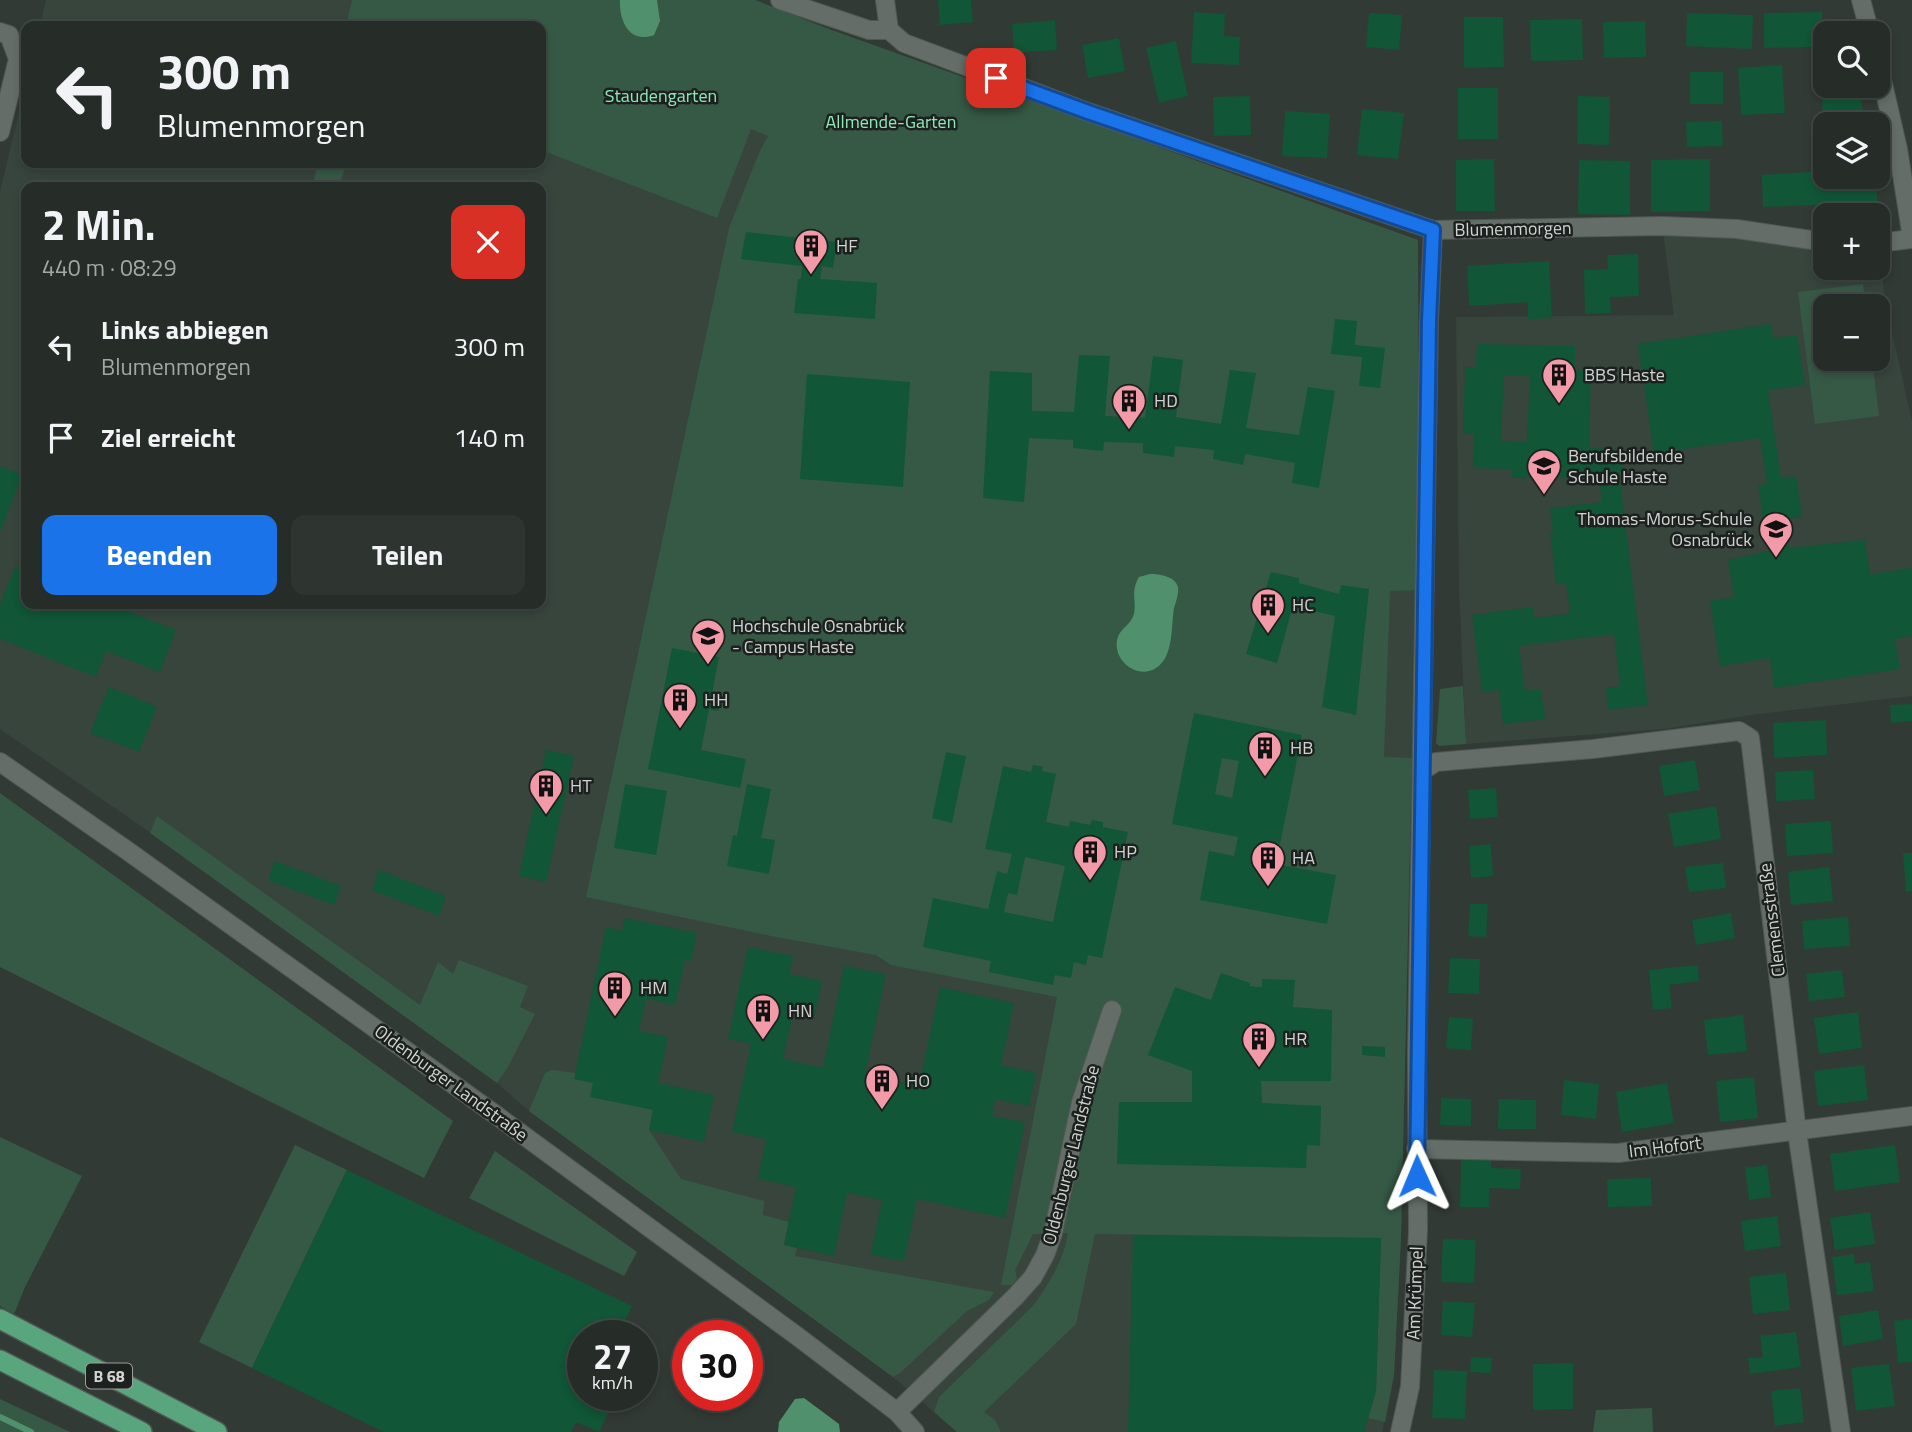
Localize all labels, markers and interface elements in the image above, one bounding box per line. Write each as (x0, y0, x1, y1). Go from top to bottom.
map controls (1813, 21, 1890, 371)
button: search (1813, 21, 1890, 98)
text: 300 m (157, 33, 291, 108)
pin (966, 48, 1026, 108)
icon: left (42, 49, 133, 140)
icon: arrive (977, 59, 1015, 97)
park label: Staudengarten (605, 82, 717, 109)
text: Blumenmorgen (157, 101, 365, 149)
park label: Allmende-Garten (826, 108, 956, 135)
button: layers (1813, 112, 1890, 189)
text: 2 Min. (42, 192, 156, 256)
button: + (1813, 203, 1890, 280)
button: close (451, 205, 525, 279)
street label: Blumenmorgen (1454, 214, 1572, 243)
building icon: HF (792, 227, 830, 276)
place label: HF (836, 232, 858, 259)
text: 440 m · 08:29 (42, 250, 177, 285)
button: − (1813, 294, 1890, 371)
text: Links abbiegen (101, 310, 269, 349)
text: 300 m (454, 327, 525, 366)
icon: left (42, 328, 80, 366)
text: Blumenmorgen (101, 349, 251, 384)
building icon: BBS Haste (1540, 356, 1578, 405)
place label: BBS Haste (1584, 361, 1665, 388)
building icon: HD (1110, 382, 1148, 431)
place label: HD (1154, 387, 1178, 414)
text: Ziel erreicht (101, 418, 236, 457)
text: 140 m (454, 418, 525, 457)
icon: arrive (42, 419, 80, 457)
place label: Berufsbildende Schule Haste (1568, 442, 1683, 490)
school or university icon: Berufsbildende Schule Haste (1525, 447, 1563, 496)
place label: Thomas-Morus-Schule Osnabrück (1577, 505, 1752, 553)
school or university icon: Thomas-Morus-Schule Osnabrück (1757, 510, 1795, 559)
button: Beenden (42, 515, 277, 595)
button: Teilen (291, 515, 525, 595)
building icon: HC (1249, 586, 1287, 635)
place label: HC (1292, 591, 1314, 618)
place label: Hochschule Osnabrück - Campus Haste (732, 612, 905, 660)
school or university icon: Hochschule Osnabrück - Campus Haste (689, 617, 727, 666)
building icon: HH (661, 681, 699, 730)
place label: HH (704, 686, 728, 713)
building icon: HB (1246, 729, 1284, 778)
place label: HB (1290, 734, 1313, 761)
building icon: HT (527, 767, 565, 816)
place label: HT (570, 772, 592, 799)
building icon: HP (1071, 833, 1109, 882)
place label: HP (1114, 838, 1137, 865)
building icon: HA (1249, 839, 1287, 888)
place label: HA (1292, 844, 1315, 871)
street label: Clemensstraße (1751, 862, 1792, 979)
building icon: HM (596, 969, 634, 1018)
place label: HM (640, 974, 667, 1001)
building icon: HN (744, 992, 782, 1041)
place label: HN (788, 997, 812, 1024)
street label: Oldenburger Landstraße (369, 1018, 534, 1148)
building icon: HR (1240, 1020, 1278, 1069)
place label: HR (1284, 1025, 1307, 1052)
building icon: HO (863, 1062, 901, 1111)
street label: Oldenburger Landstraße (1035, 1062, 1106, 1247)
place label: HO (906, 1067, 930, 1094)
street label: Im Hofort (1627, 1129, 1703, 1164)
position arrow (1380, 1139, 1454, 1213)
street label: Am Krümpel (1399, 1246, 1430, 1340)
speed limit sign: 30 (672, 1320, 763, 1411)
text: 27 (593, 1329, 632, 1383)
road number: B 68 (86, 1364, 132, 1388)
text: km/h (592, 1369, 633, 1396)

